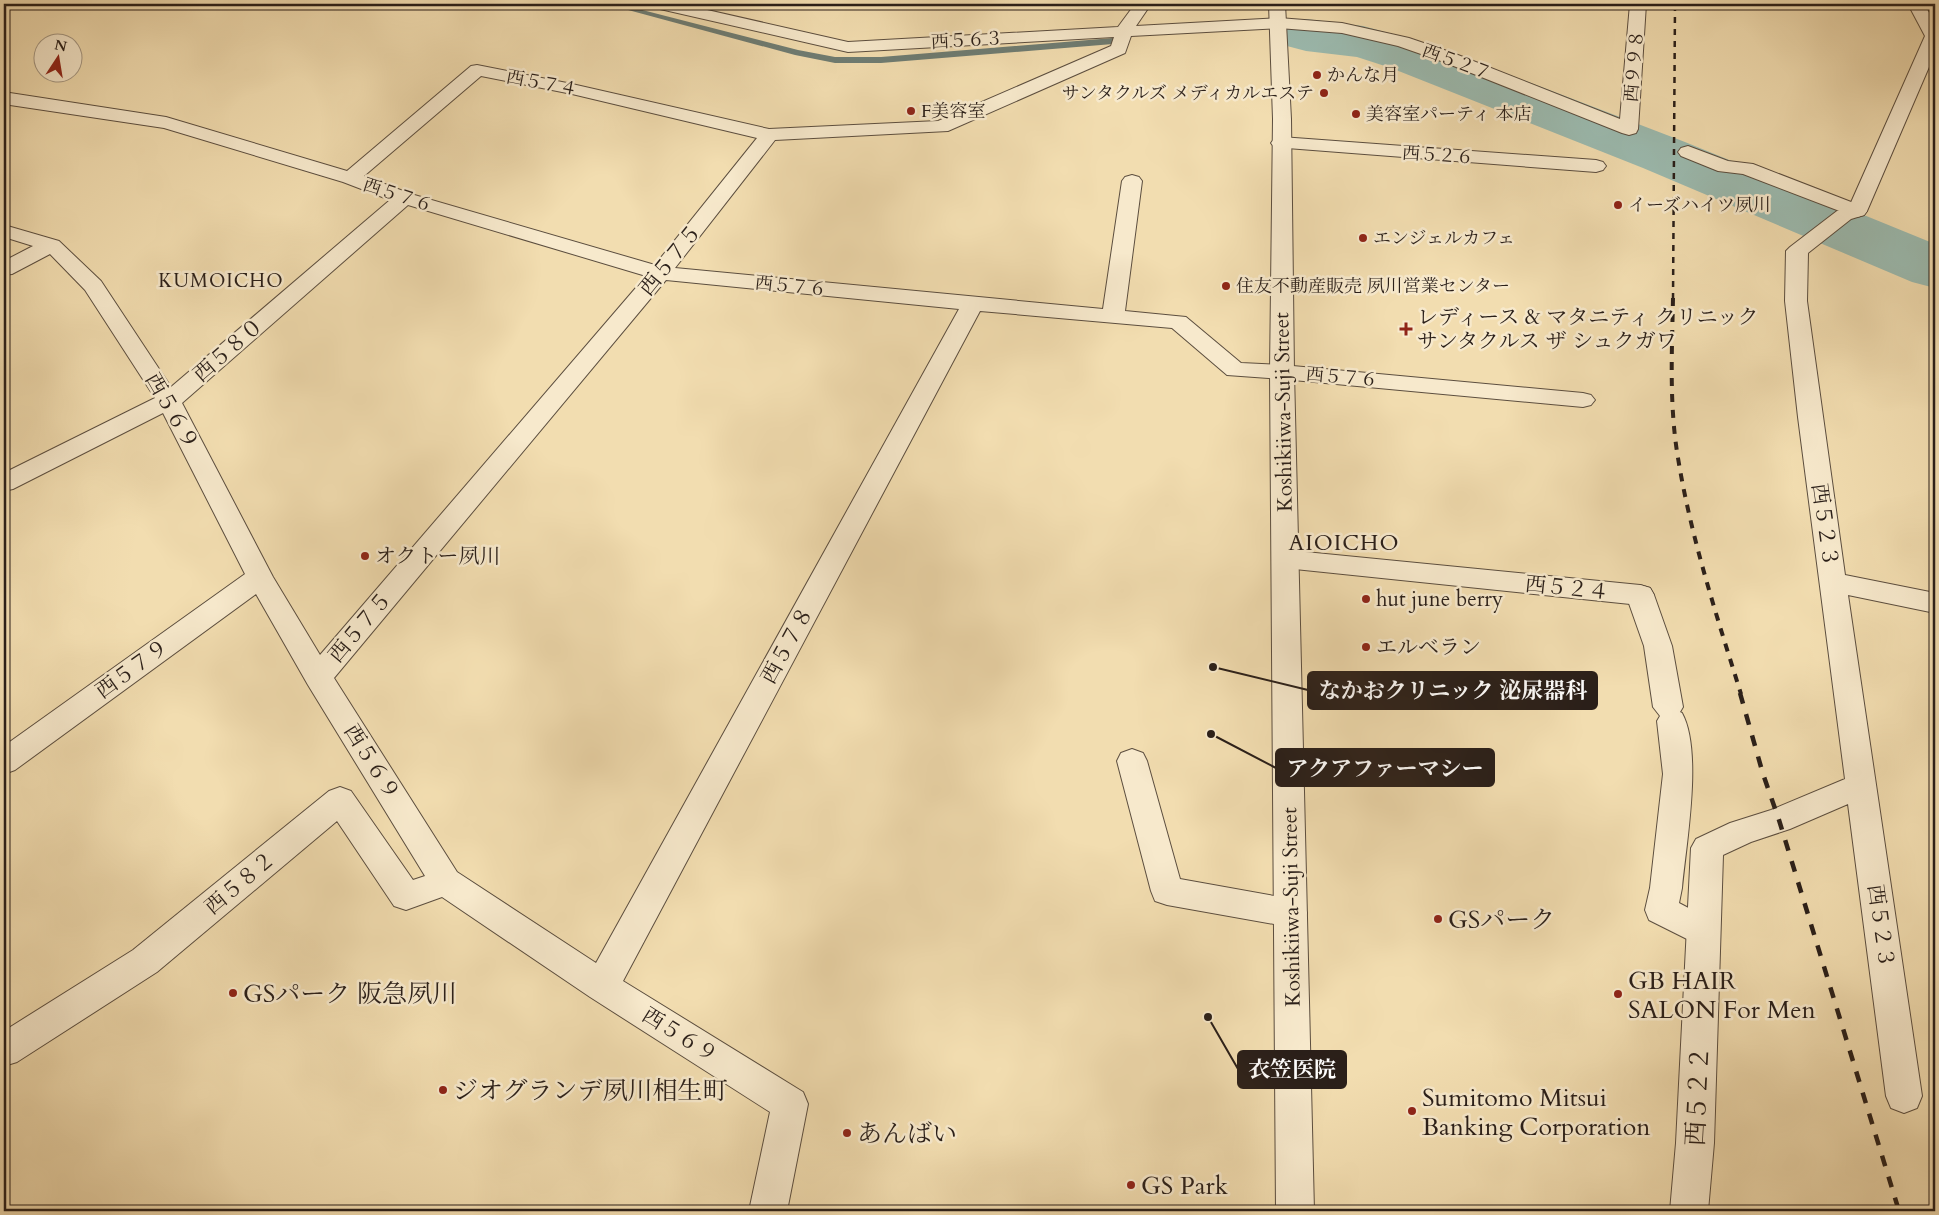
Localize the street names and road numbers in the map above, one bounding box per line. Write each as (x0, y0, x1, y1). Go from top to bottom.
street label: 西５６３ (930, 26, 1004, 55)
street label: 西９９８ (1619, 29, 1650, 103)
street label: 西５２７ (1419, 38, 1495, 87)
street label: 西５７４ (504, 64, 580, 103)
street label: 西５２６ (1401, 141, 1475, 170)
street label: 西５７６ (360, 172, 436, 218)
street label: 西５７５ (633, 219, 708, 302)
street label: 西５７６ (754, 270, 828, 303)
street label: Koshikiiwa-Suji Street (1267, 311, 1300, 512)
street label: 西５８０ (187, 312, 270, 389)
street label: 西５７６ (1305, 362, 1379, 393)
street label: 西５６９ (138, 368, 205, 455)
street label: 西５２３ (1804, 481, 1845, 569)
street label: 西５２４ (1524, 570, 1610, 607)
street label: 西５７５ (322, 586, 398, 669)
street label: 西５７８ (754, 601, 820, 689)
street label: 西５７９ (90, 633, 175, 706)
street label: 西５６９ (337, 719, 406, 806)
street label: Koshikiiwa-Suji Street (1275, 806, 1308, 1007)
street label: 西５８２ (199, 845, 282, 921)
street label: 西５２３ (1860, 882, 1901, 970)
street label: 西５６９ (636, 1001, 723, 1070)
street label: 西５２２ (1678, 1045, 1718, 1147)

